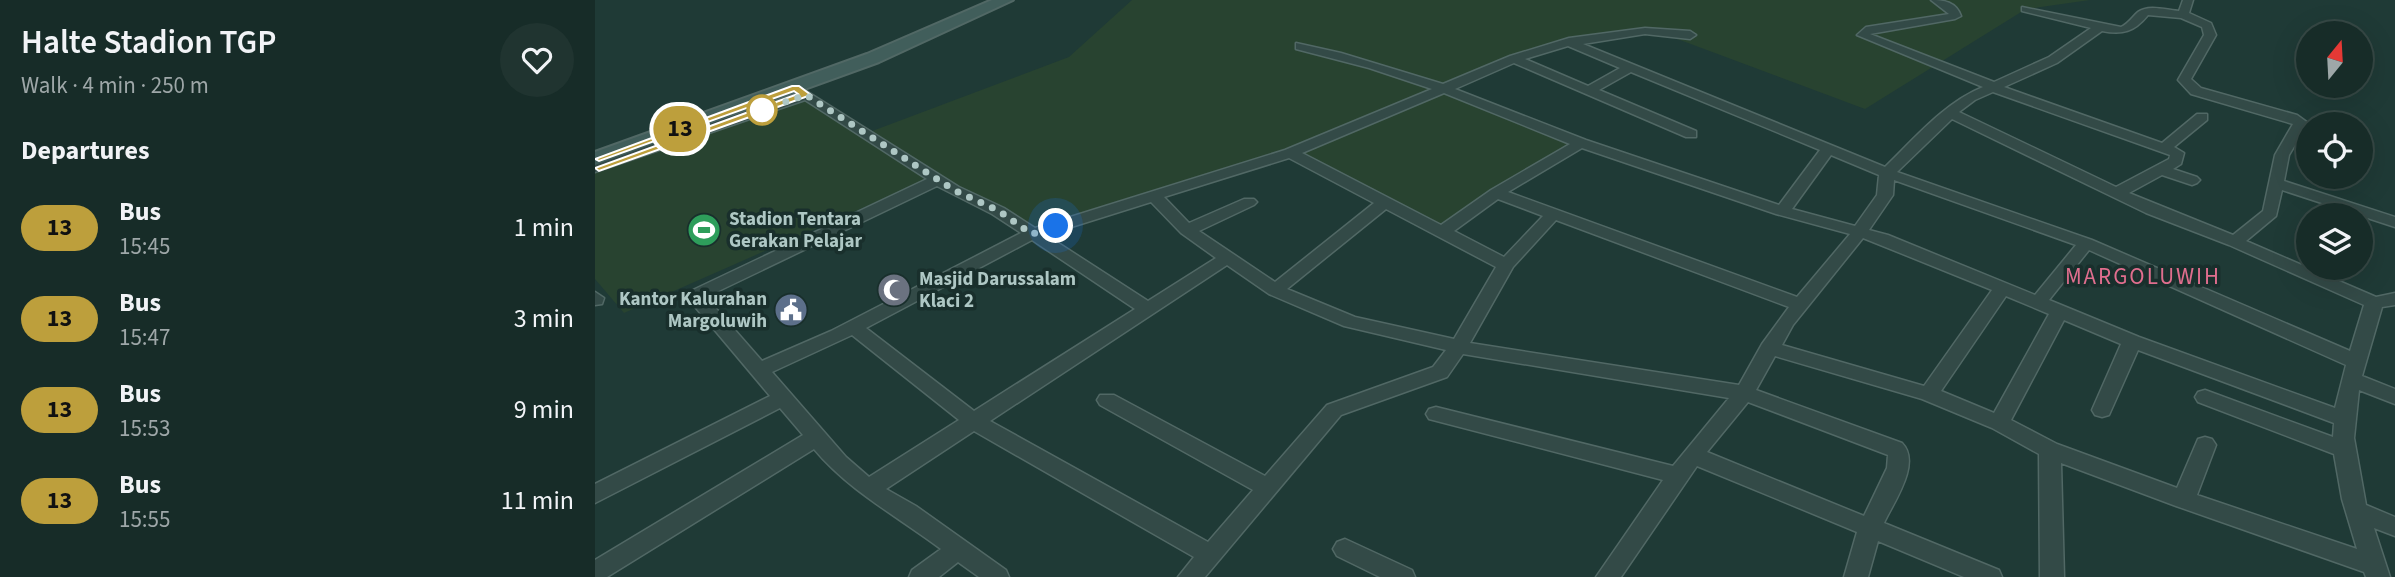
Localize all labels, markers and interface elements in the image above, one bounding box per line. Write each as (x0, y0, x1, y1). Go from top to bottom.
text: Halte Stadion TGP (21, 19, 277, 66)
north arrow (2296, 21, 2373, 98)
map controls (2296, 21, 2373, 280)
button: heart (500, 23, 574, 97)
text: Walk · 4 min · 250 m (21, 69, 209, 102)
unlabelled marker (747, 95, 777, 125)
line badge: 13 (649, 106, 711, 152)
text: 13 (667, 111, 693, 146)
button: locate (2296, 112, 2373, 189)
text: Departures (21, 132, 149, 169)
text: Bus (119, 193, 161, 230)
button: layers (2296, 203, 2373, 280)
place label: Stadion Tentara Gerakan Pelajar (729, 206, 862, 255)
your location (1038, 208, 1073, 243)
text: 1 min (514, 209, 574, 246)
text: 13 (47, 210, 72, 245)
sports icon: Stadion Tentara Gerakan Pelajar (685, 211, 723, 249)
text: 15:45 (119, 230, 170, 263)
district label: MARGOLUWIH (2065, 260, 2221, 293)
place label: Masjid Darussalam Klaci 2 (919, 266, 1076, 315)
mosque icon: Masjid Darussalam Klaci 2 (875, 271, 913, 309)
text: Bus (119, 284, 161, 321)
place label: Kantor Kalurahan Margoluwih (619, 286, 767, 335)
public building icon: Kantor Kalurahan Margoluwih (772, 291, 810, 329)
text: 3 min (514, 300, 574, 337)
text: 13 (47, 301, 72, 336)
text: 15:47 (119, 321, 170, 354)
text: Bus (119, 375, 161, 412)
text: 9 min (514, 391, 574, 428)
text: 13 (47, 392, 72, 427)
text: 15:53 (119, 412, 170, 445)
text: Bus (119, 466, 161, 503)
text: 11 min (501, 482, 574, 519)
text: 13 (47, 483, 72, 518)
text: 15:55 (119, 503, 170, 536)

